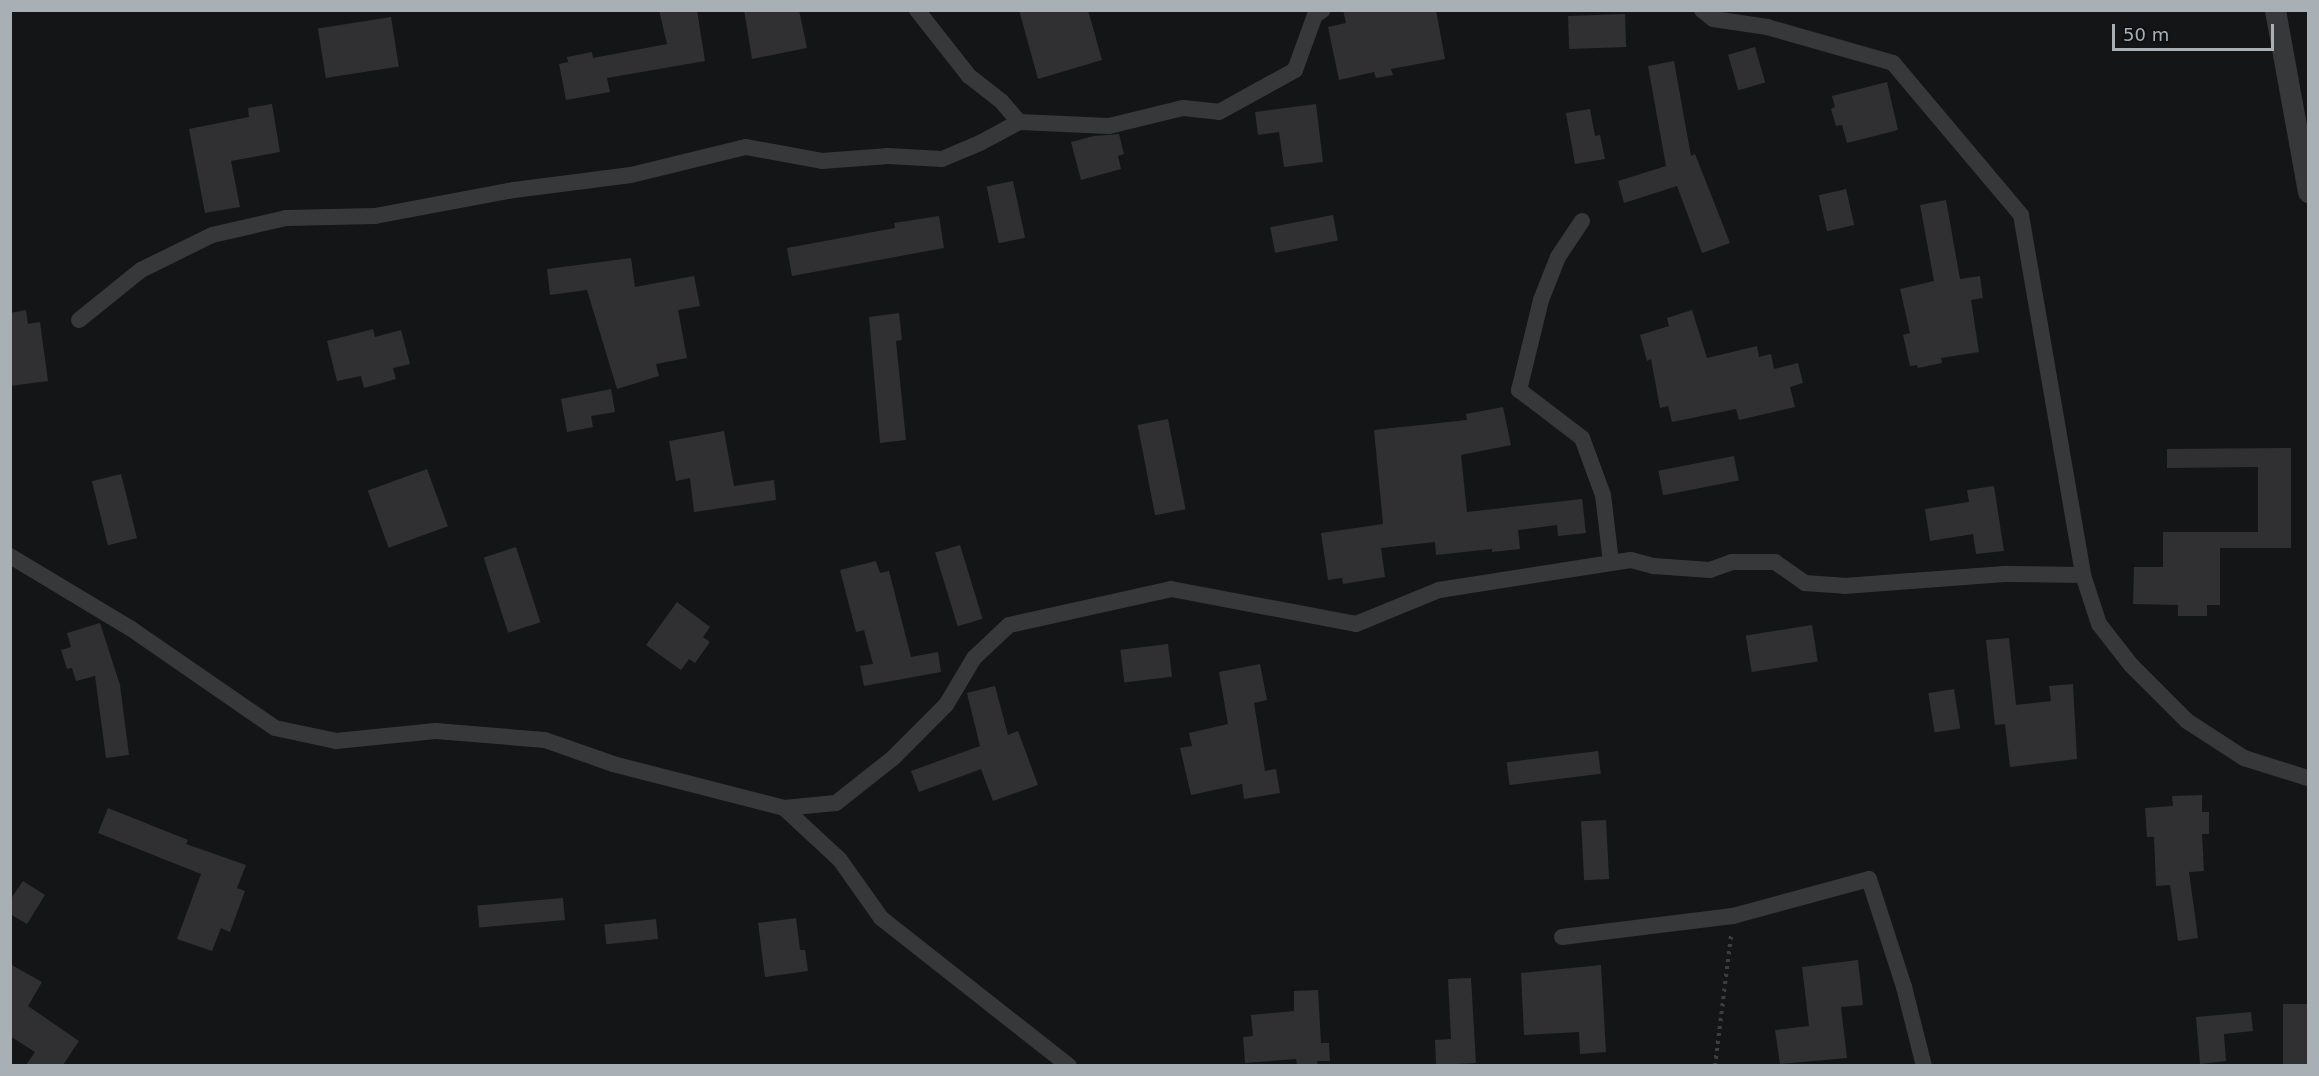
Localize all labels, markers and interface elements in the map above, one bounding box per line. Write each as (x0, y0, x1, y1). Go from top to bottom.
scale bar (2115, 12, 2277, 50)
text: 50 m (2123, 24, 2169, 45)

